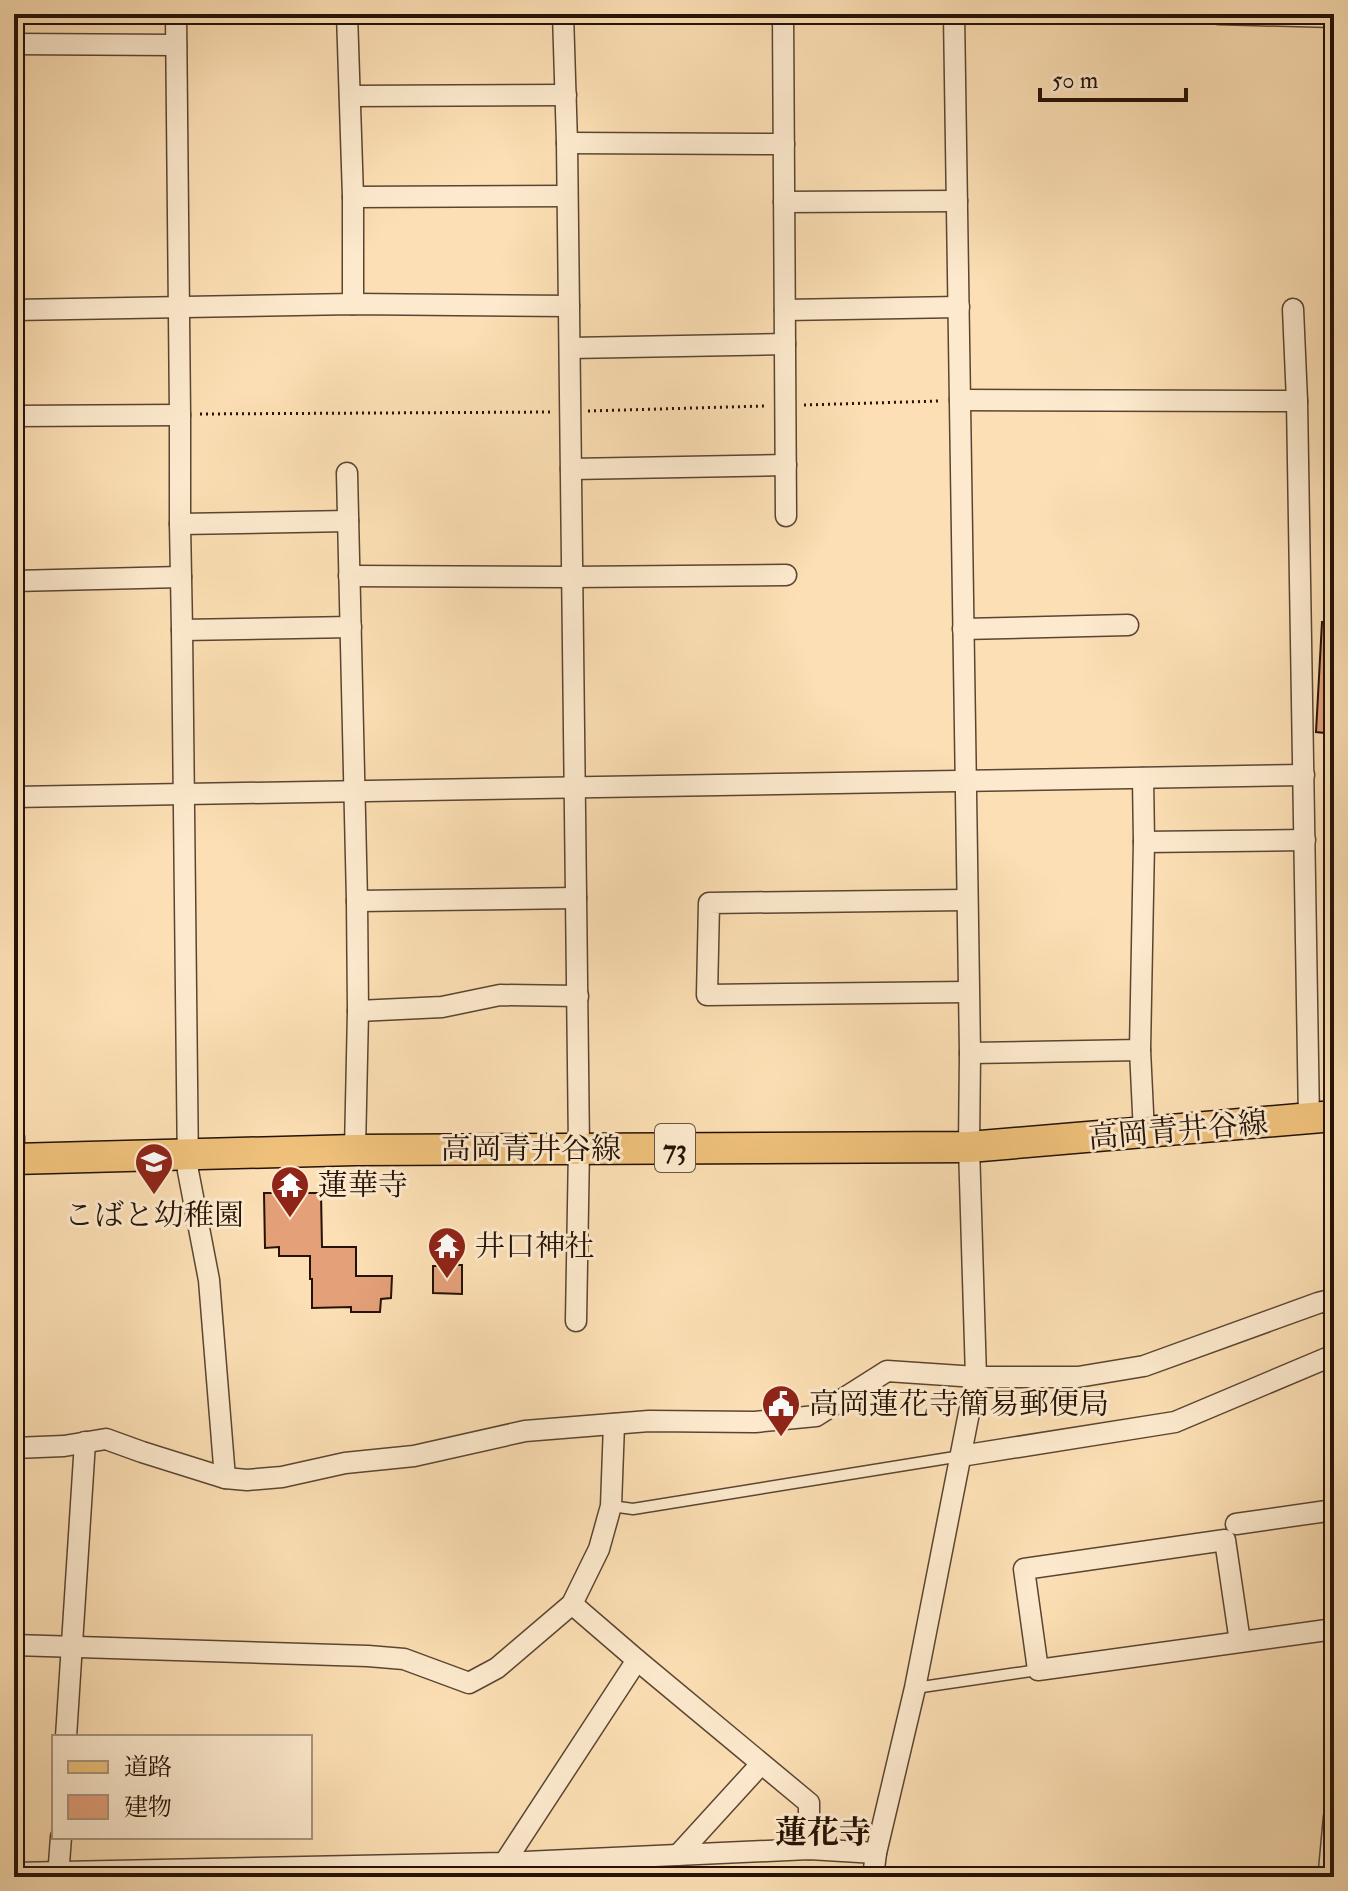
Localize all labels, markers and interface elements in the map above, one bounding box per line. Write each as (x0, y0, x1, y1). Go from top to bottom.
scale bar (1040, 52, 1186, 102)
text: 50 m (1052, 65, 1099, 96)
street label: 高岡青井谷線 (1087, 1104, 1269, 1157)
road number: 73 (655, 1124, 695, 1172)
street label: 高岡青井谷線 (441, 1131, 621, 1168)
school or university icon: こばと幼稚園 (133, 1141, 175, 1196)
temple icon: 蓮華寺 (269, 1164, 311, 1219)
place label: 蓮華寺 (318, 1167, 408, 1204)
place label: こばと幼稚園 (64, 1197, 244, 1234)
temple icon: 井口神社 (426, 1225, 468, 1280)
place label: 井口神社 (475, 1228, 595, 1265)
public building icon: 高岡蓮花寺簡易郵便局 (760, 1383, 802, 1438)
place label: 高岡蓮花寺簡易郵便局 (809, 1386, 1109, 1423)
legend (52, 1735, 312, 1839)
text: 道路 (124, 1752, 172, 1783)
text: 建物 (124, 1792, 172, 1823)
district label: 蓮花寺 (775, 1813, 871, 1853)

